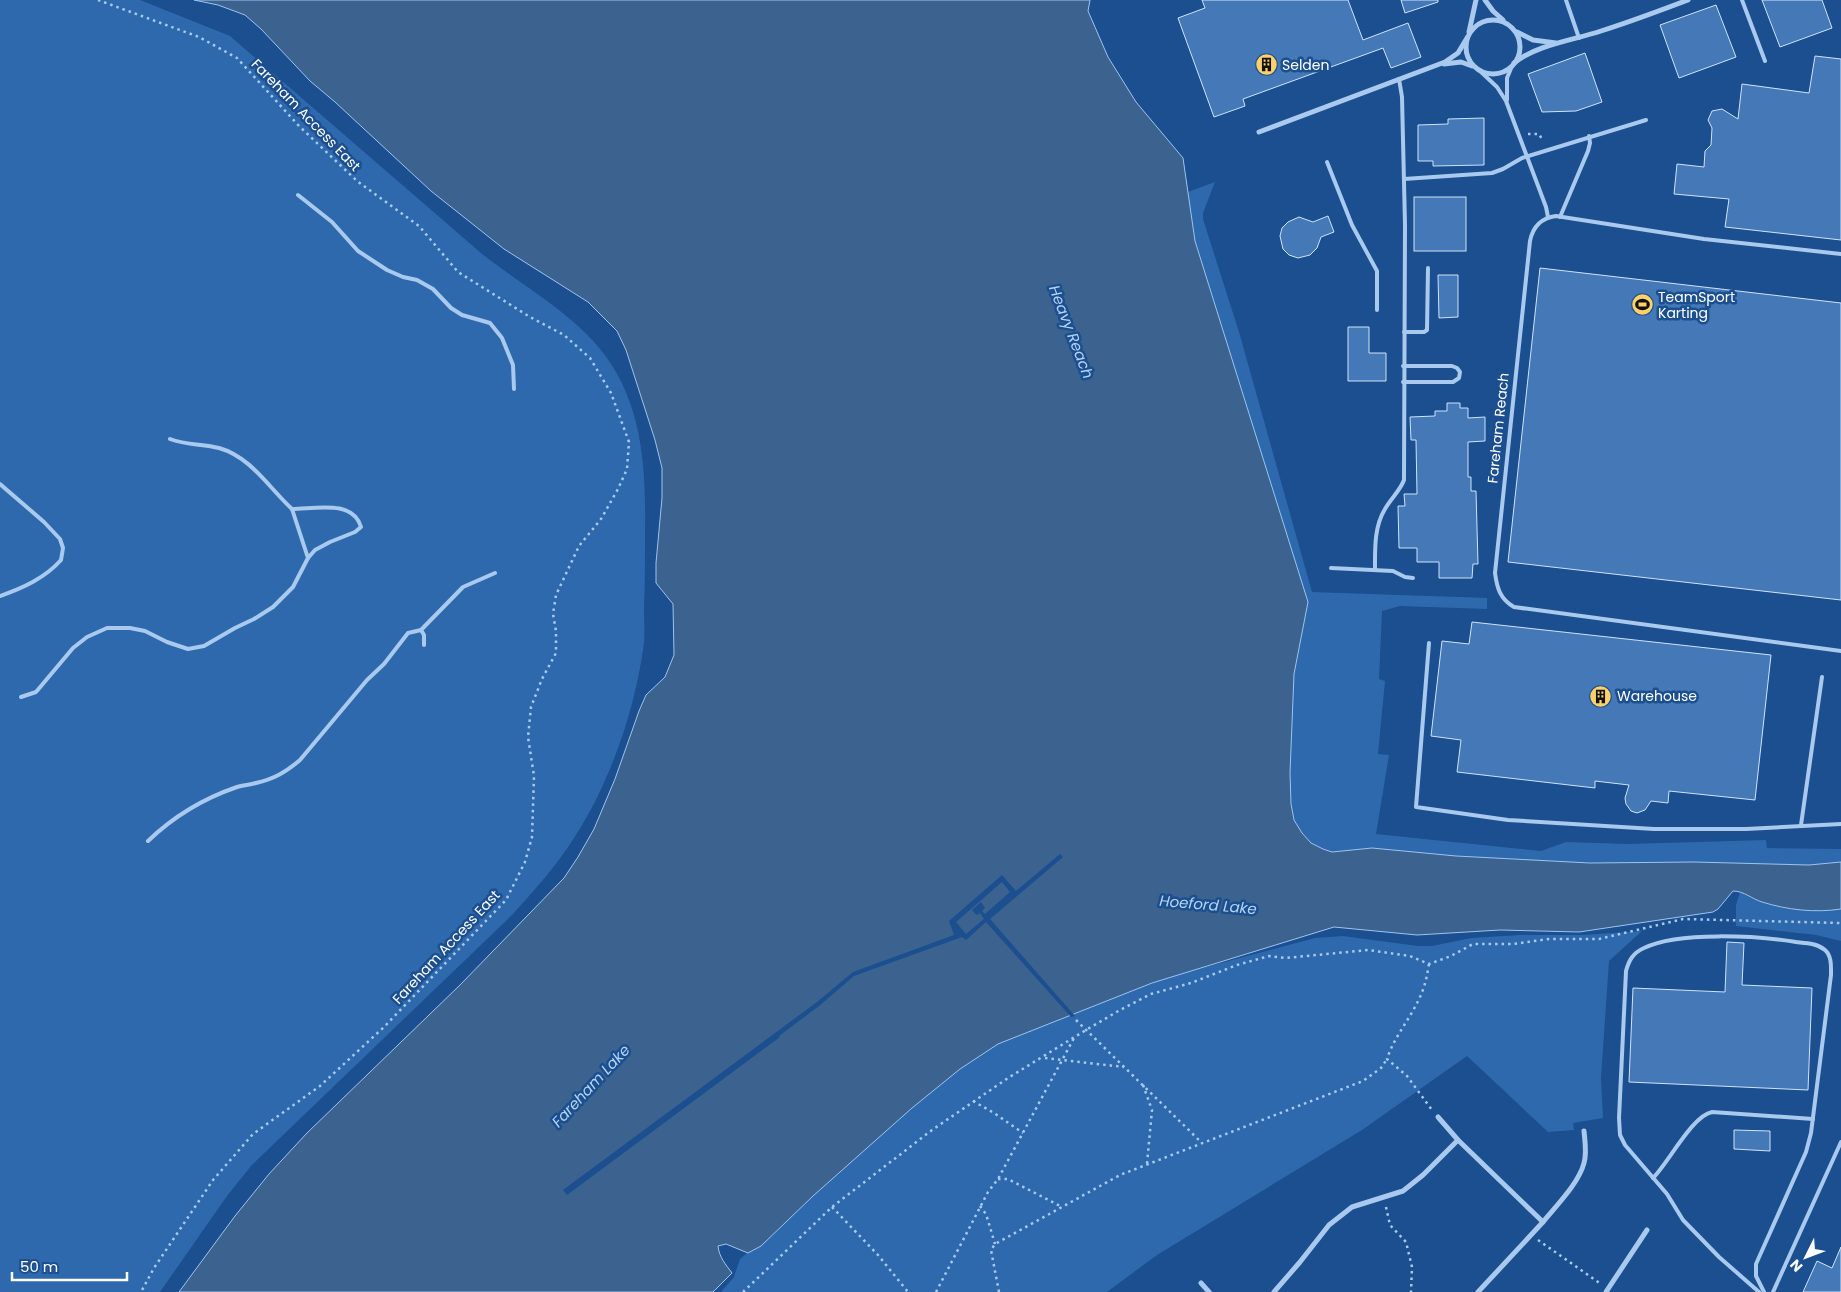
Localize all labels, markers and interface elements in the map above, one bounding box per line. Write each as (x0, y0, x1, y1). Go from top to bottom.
building icon: Selden (1254, 53, 1278, 77)
street label: Fareham Access East (247, 54, 365, 176)
place label: Selden (1282, 55, 1329, 75)
water label: Heavy Reach (1044, 282, 1099, 382)
place label: TeamSport Karting (1658, 287, 1735, 323)
sports icon: TeamSport Karting (1630, 293, 1654, 317)
street label: Fareham Reach (1482, 372, 1514, 484)
building icon: Warehouse (1589, 684, 1613, 708)
place label: Warehouse (1617, 686, 1697, 706)
street label: Fareham Access East (388, 885, 504, 1009)
water label: Hoeford Lake (1158, 890, 1258, 919)
water label: Fareham Lake (547, 1040, 634, 1132)
north arrow (1781, 1232, 1831, 1282)
scale bar (12, 1250, 128, 1282)
text: N (1785, 1255, 1807, 1276)
text: 50 m (20, 1256, 58, 1277)

